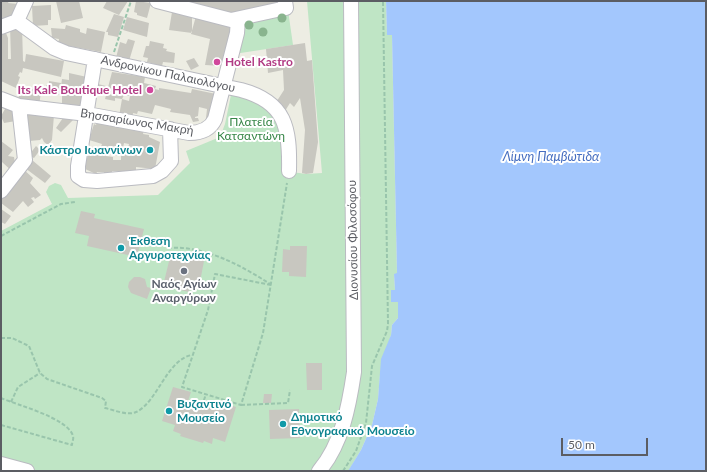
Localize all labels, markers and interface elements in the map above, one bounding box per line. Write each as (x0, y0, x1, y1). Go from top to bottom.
street label: Ανδρονίκου Παλαιολόγου (99, 53, 237, 95)
place label: Hotel Kastro (225, 55, 293, 69)
marker: Hotel Kastro (212, 57, 222, 67)
place label: Its Kale Boutique Hotel (18, 83, 142, 97)
marker: Its Kale Boutique Hotel (145, 85, 155, 95)
street label: Βησσαρίωνος Μακρή (79, 106, 195, 138)
park label: Πλατεία Κατσαντώνη (217, 115, 285, 143)
place label: Κάστρο Ιωαννίνων (39, 143, 142, 157)
marker: Κάστρο Ιωαννίνων (145, 145, 155, 155)
water label: Λίμνη Παμβώτιδα (503, 149, 599, 165)
street label: Διονυσίου Φιλοσόφου (345, 180, 361, 300)
place label: Έκθεση Αργυροτεχνίας (129, 234, 210, 262)
marker: Έκθεση Αργυροτεχνίας (116, 243, 126, 253)
marker: Ναός Αγίων Αναργύρων (179, 266, 189, 276)
place label: Ναός Αγίων Αναργύρων (151, 277, 217, 305)
place label: Βυζαντινό Μουσείο (177, 397, 232, 425)
marker: Βυζαντινό Μουσείο (164, 406, 174, 416)
place label: Δημοτικό Εθνογραφικό Μουσείο (291, 410, 415, 438)
marker: Δημοτικό Εθνογραφικό Μουσείο (278, 419, 288, 429)
scale bar (563, 430, 650, 456)
text: 50 m (568, 437, 595, 452)

